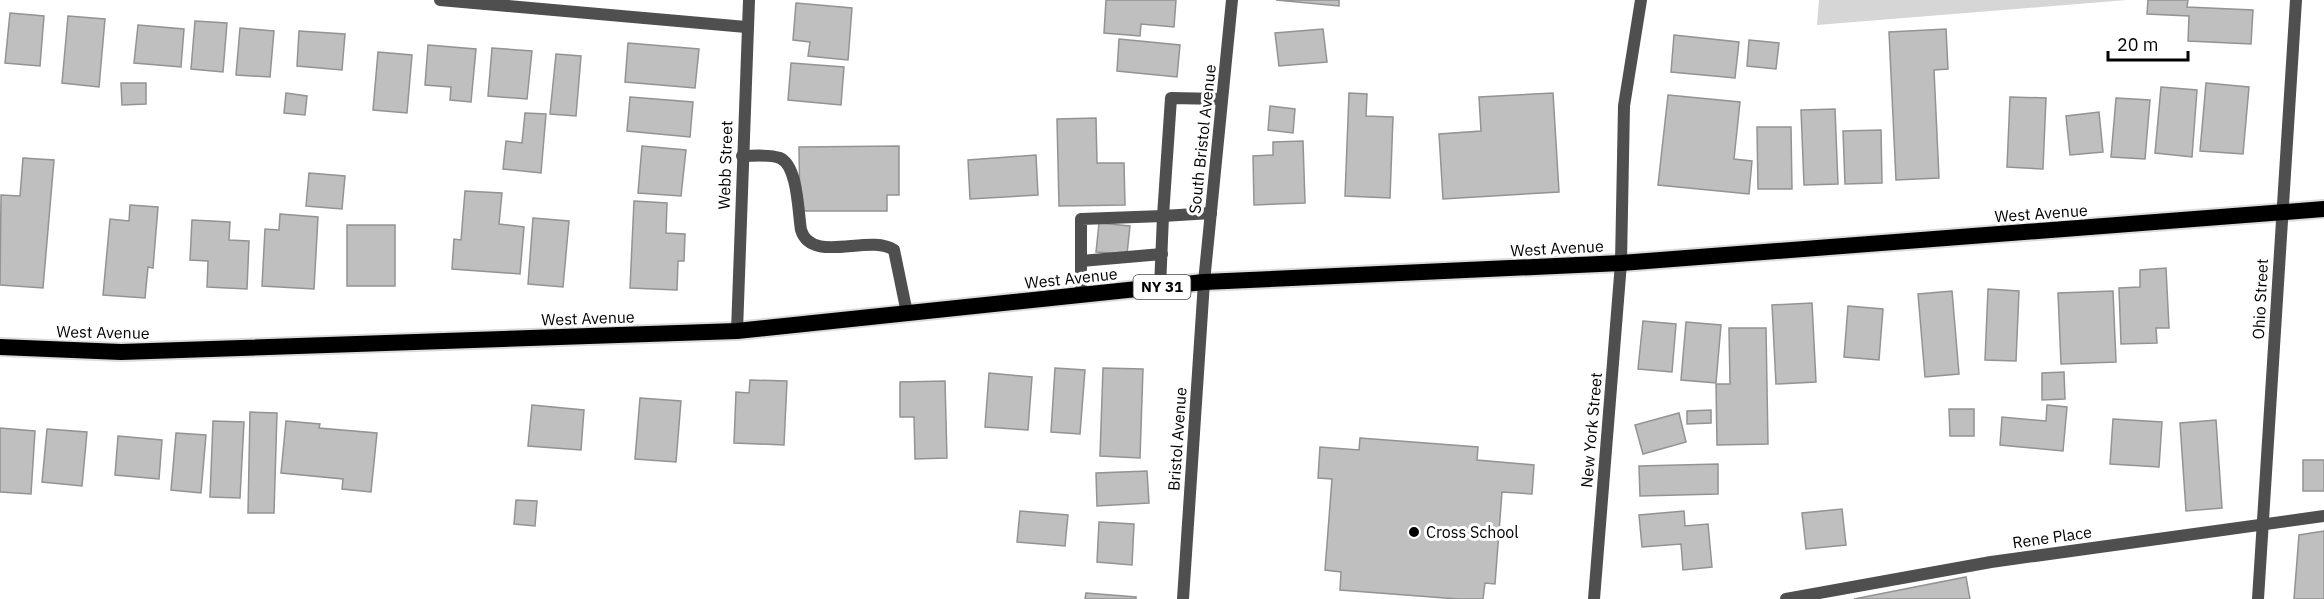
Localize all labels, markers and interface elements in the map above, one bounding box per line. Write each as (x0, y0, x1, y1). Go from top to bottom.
scale bar (2108, 24, 2188, 62)
text: 20 m (2117, 33, 2159, 56)
street label: South Bristol Avenue (1184, 63, 1220, 215)
street label: Webb Street (713, 120, 737, 210)
street label: West Avenue (1994, 200, 2088, 226)
street label: West Avenue (1510, 236, 1604, 260)
street label: Ohio Street (2248, 258, 2272, 340)
street label: West Avenue (1024, 263, 1119, 293)
road number: NY 31 (1134, 275, 1190, 299)
street label: West Avenue (541, 306, 635, 330)
street label: West Avenue (56, 321, 150, 343)
street label: New York Street (1576, 371, 1606, 489)
street label: Bristol Avenue (1163, 386, 1191, 492)
place label: Cross School (1426, 522, 1519, 542)
street label: Rene Place (2011, 522, 2093, 552)
marker: Cross School (1407, 525, 1421, 539)

